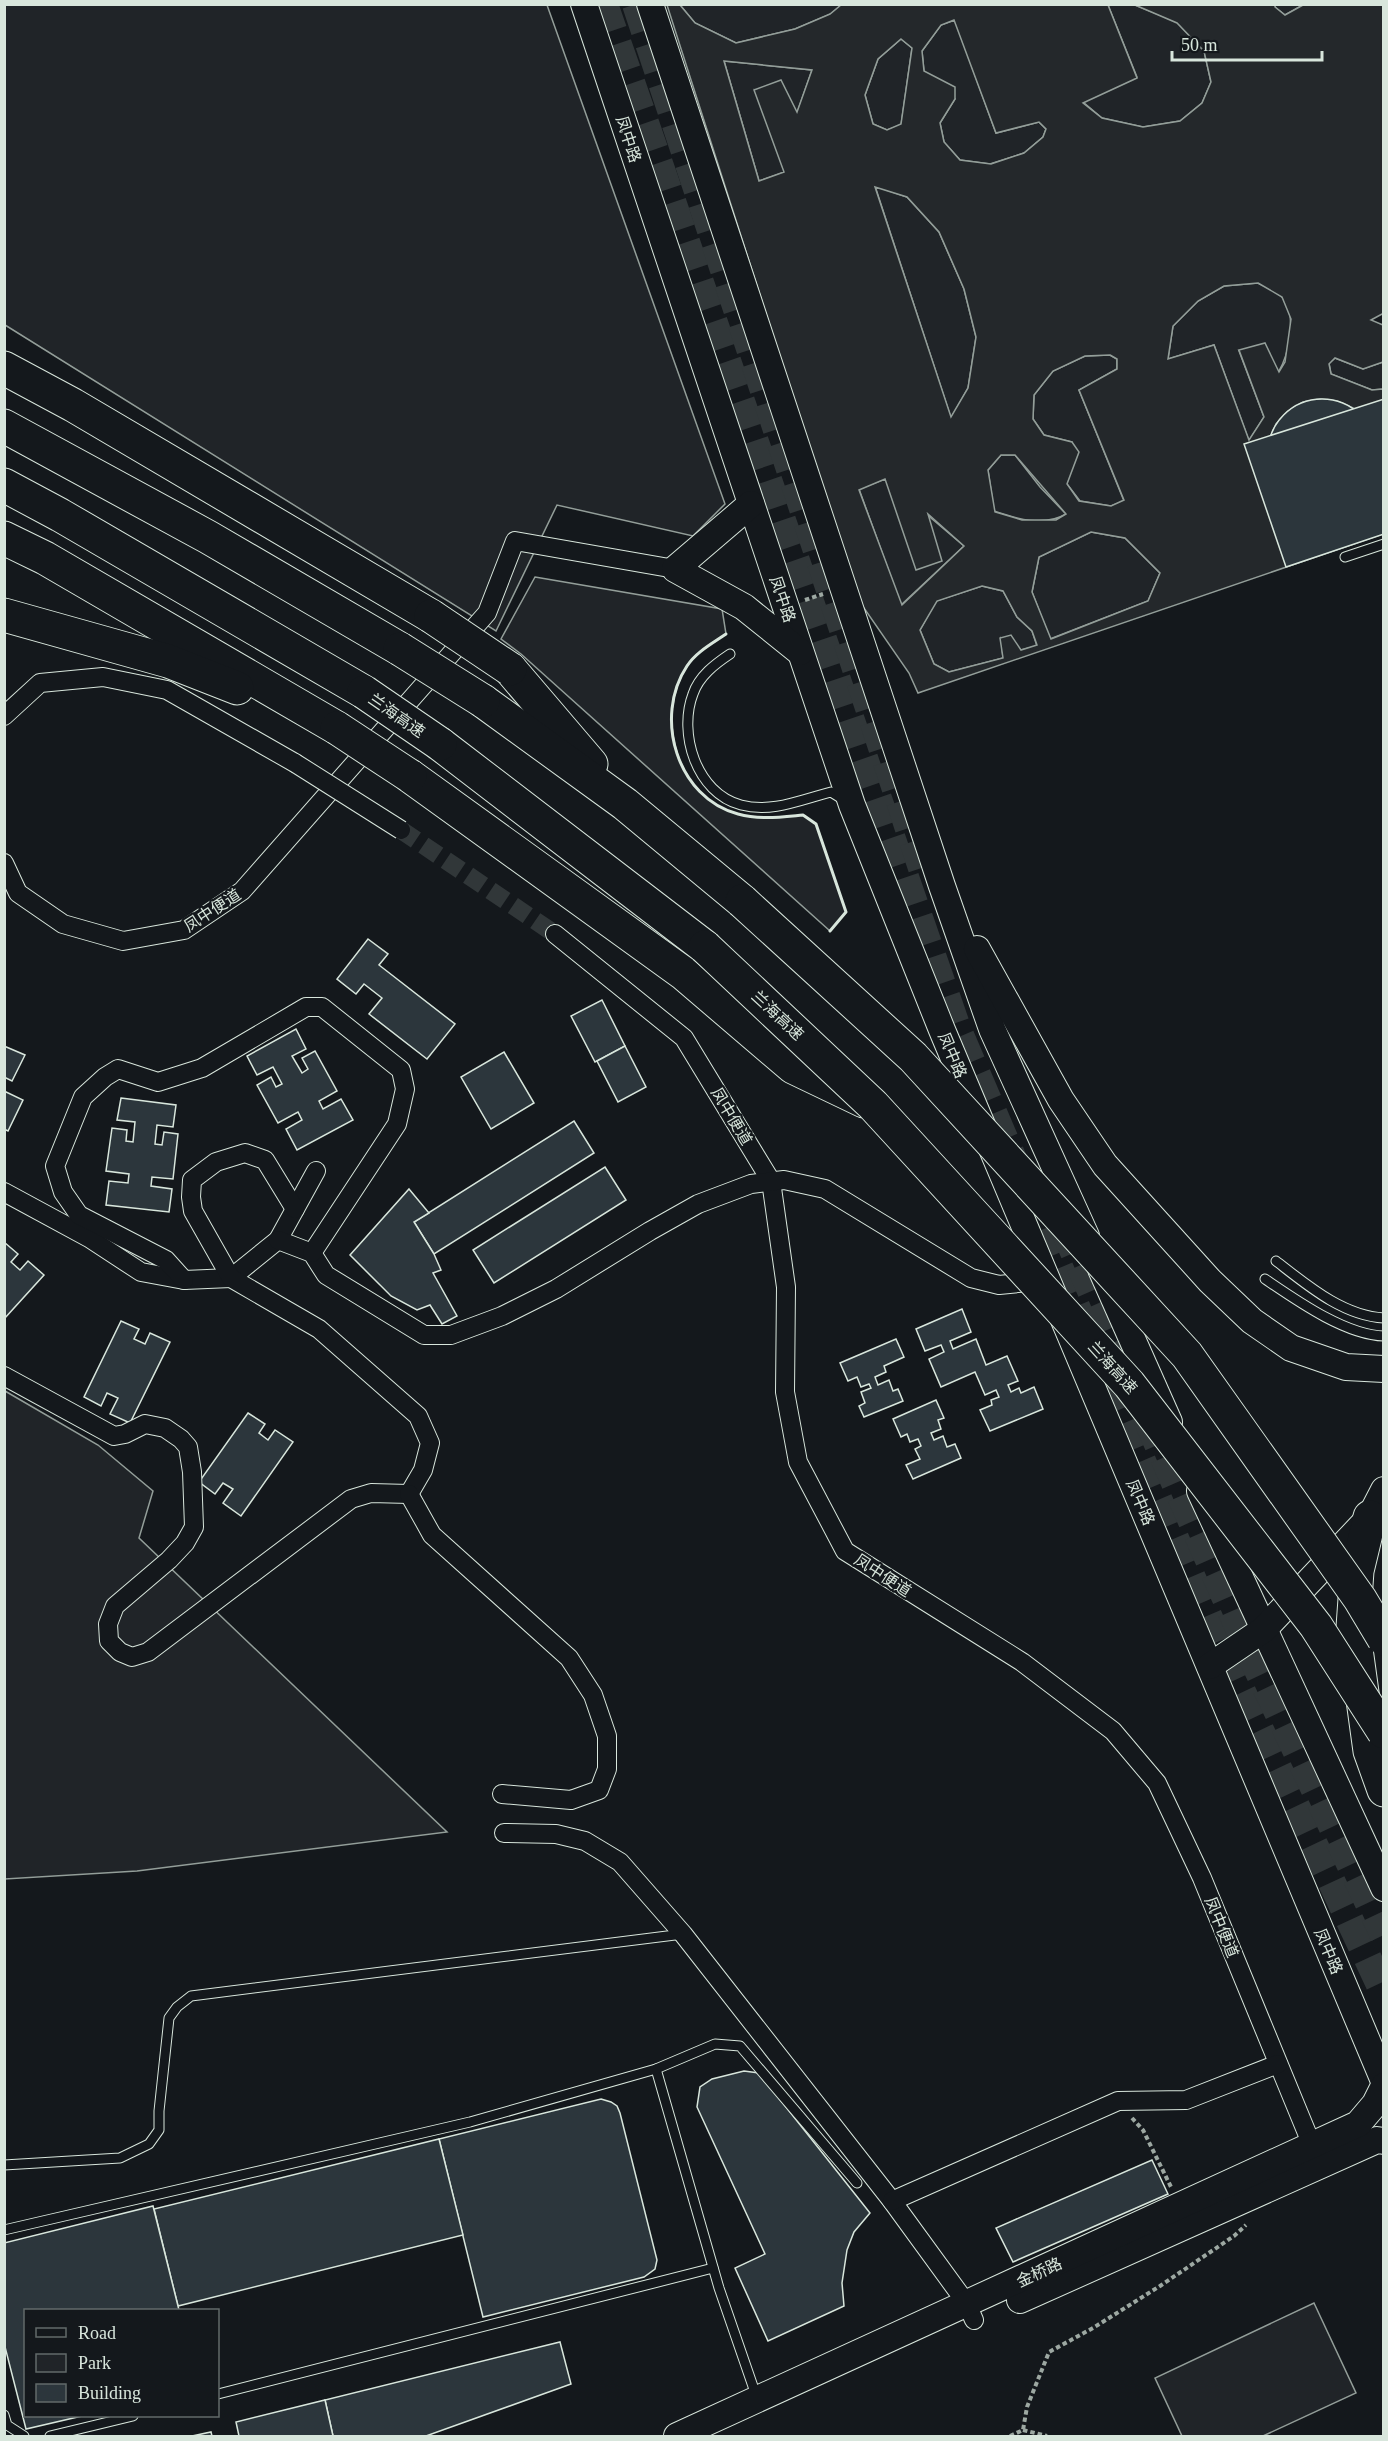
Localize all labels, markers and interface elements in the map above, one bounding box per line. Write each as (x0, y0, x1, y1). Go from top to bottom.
scale bar (1172, 24, 1322, 62)
text: 50 m (1181, 35, 1218, 55)
street label: 凤中路 (613, 114, 644, 165)
street label: 凤中路 (767, 574, 798, 625)
street label: 兰海高速 (366, 690, 428, 741)
street label: 凤中便道 (181, 886, 244, 935)
street label: 兰海高速 (748, 987, 807, 1043)
street label: 凤中路 (935, 1030, 970, 1081)
street label: 凤中便道 (708, 1084, 755, 1148)
street label: 兰海高速 (1085, 1338, 1140, 1397)
street label: 凤中路 (1123, 1477, 1158, 1528)
street label: 凤中便道 (851, 1551, 914, 1600)
street label: 凤中便道 (1202, 1894, 1241, 1960)
street label: 凤中路 (1311, 1926, 1346, 1977)
street label: 金桥路 (1014, 2255, 1065, 2290)
legend (24, 2309, 219, 2417)
text: Road (78, 2323, 116, 2343)
text: Park (78, 2353, 111, 2373)
text: Building (78, 2383, 141, 2403)

